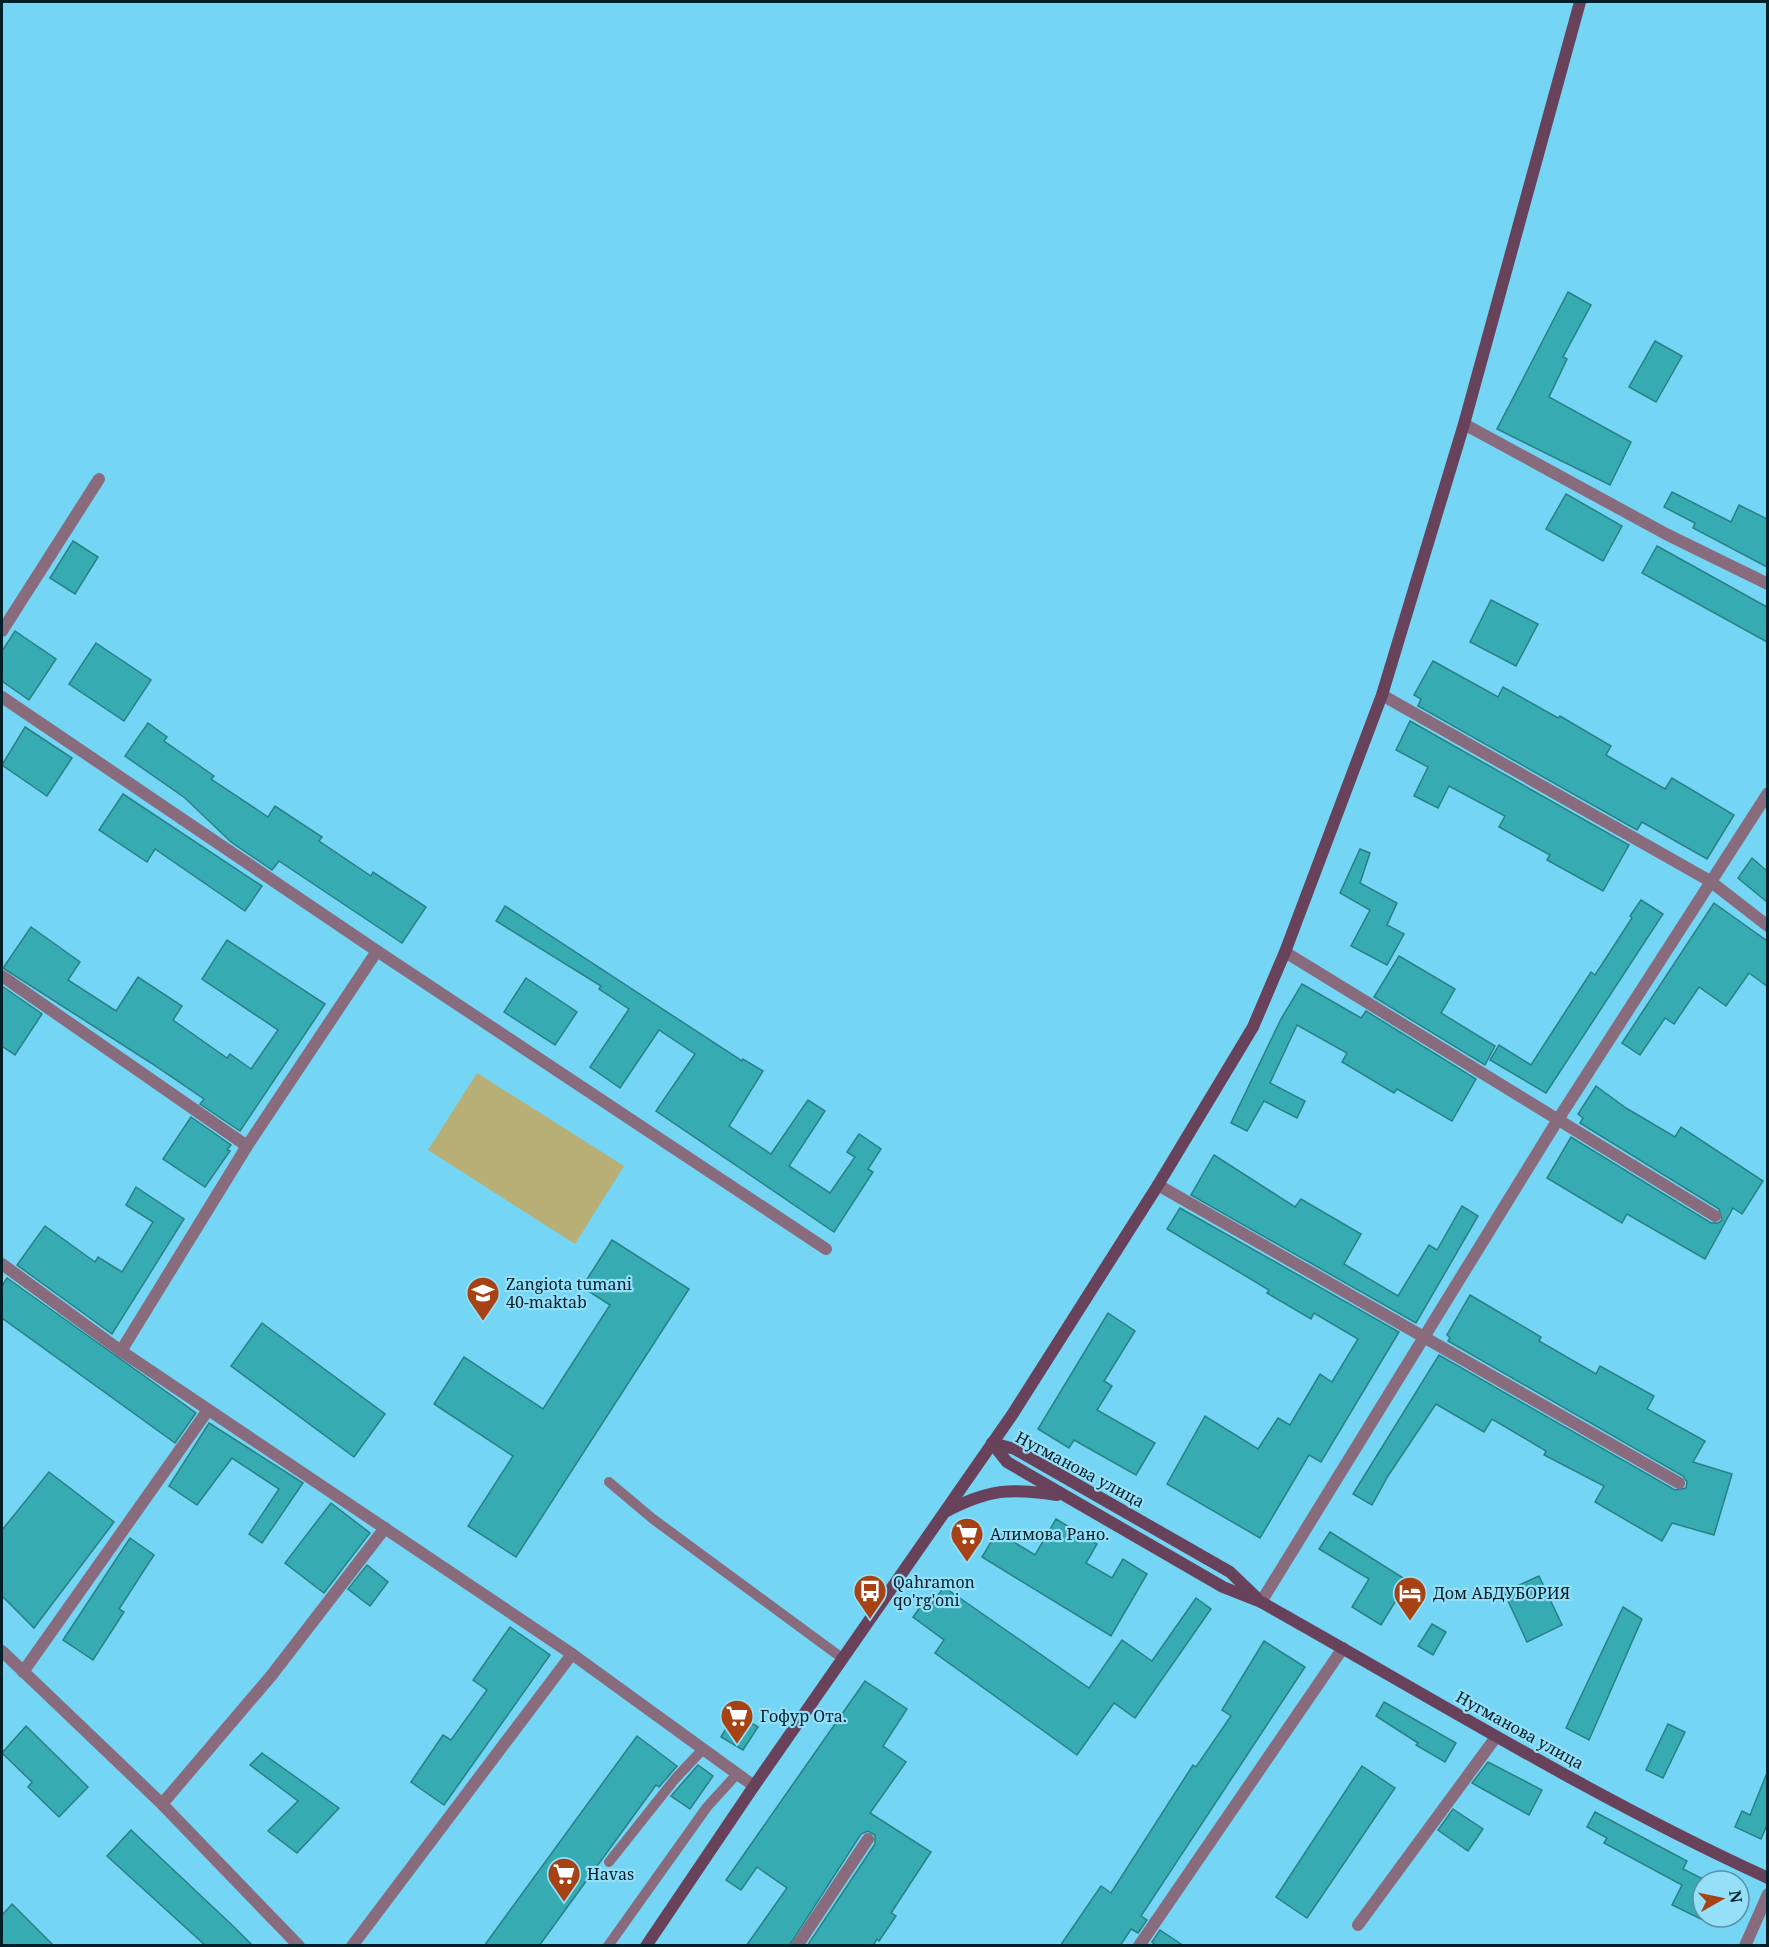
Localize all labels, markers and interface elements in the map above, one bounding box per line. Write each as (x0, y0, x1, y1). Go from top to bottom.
place label: Zangiota tumani 40-maktab (506, 1273, 632, 1313)
school or university icon: Zangiota tumani 40-maktab (465, 1275, 501, 1322)
street label: Нугманова улица (1012, 1426, 1148, 1512)
supermarket icon: Алимова Рано. (949, 1516, 985, 1563)
place label: Алимова Рано. (990, 1523, 1109, 1545)
place label: Qahramon qo'rg'oni (893, 1571, 975, 1611)
bus stop icon: Qahramon qo'rg'oni (852, 1573, 888, 1620)
hotel icon: Дом АБДУБОРИЯ (1392, 1575, 1428, 1622)
place label: Дом АБДУБОРИЯ (1433, 1582, 1570, 1604)
street label: Нугманова улица (1452, 1686, 1588, 1774)
supermarket icon: Гофур Ота. (719, 1698, 755, 1745)
place label: Гофур Ота. (760, 1705, 847, 1727)
supermarket icon: Havas (546, 1856, 582, 1903)
place label: Havas (587, 1863, 634, 1885)
north arrow (1691, 1869, 1751, 1929)
text: N (1724, 1889, 1748, 1905)

